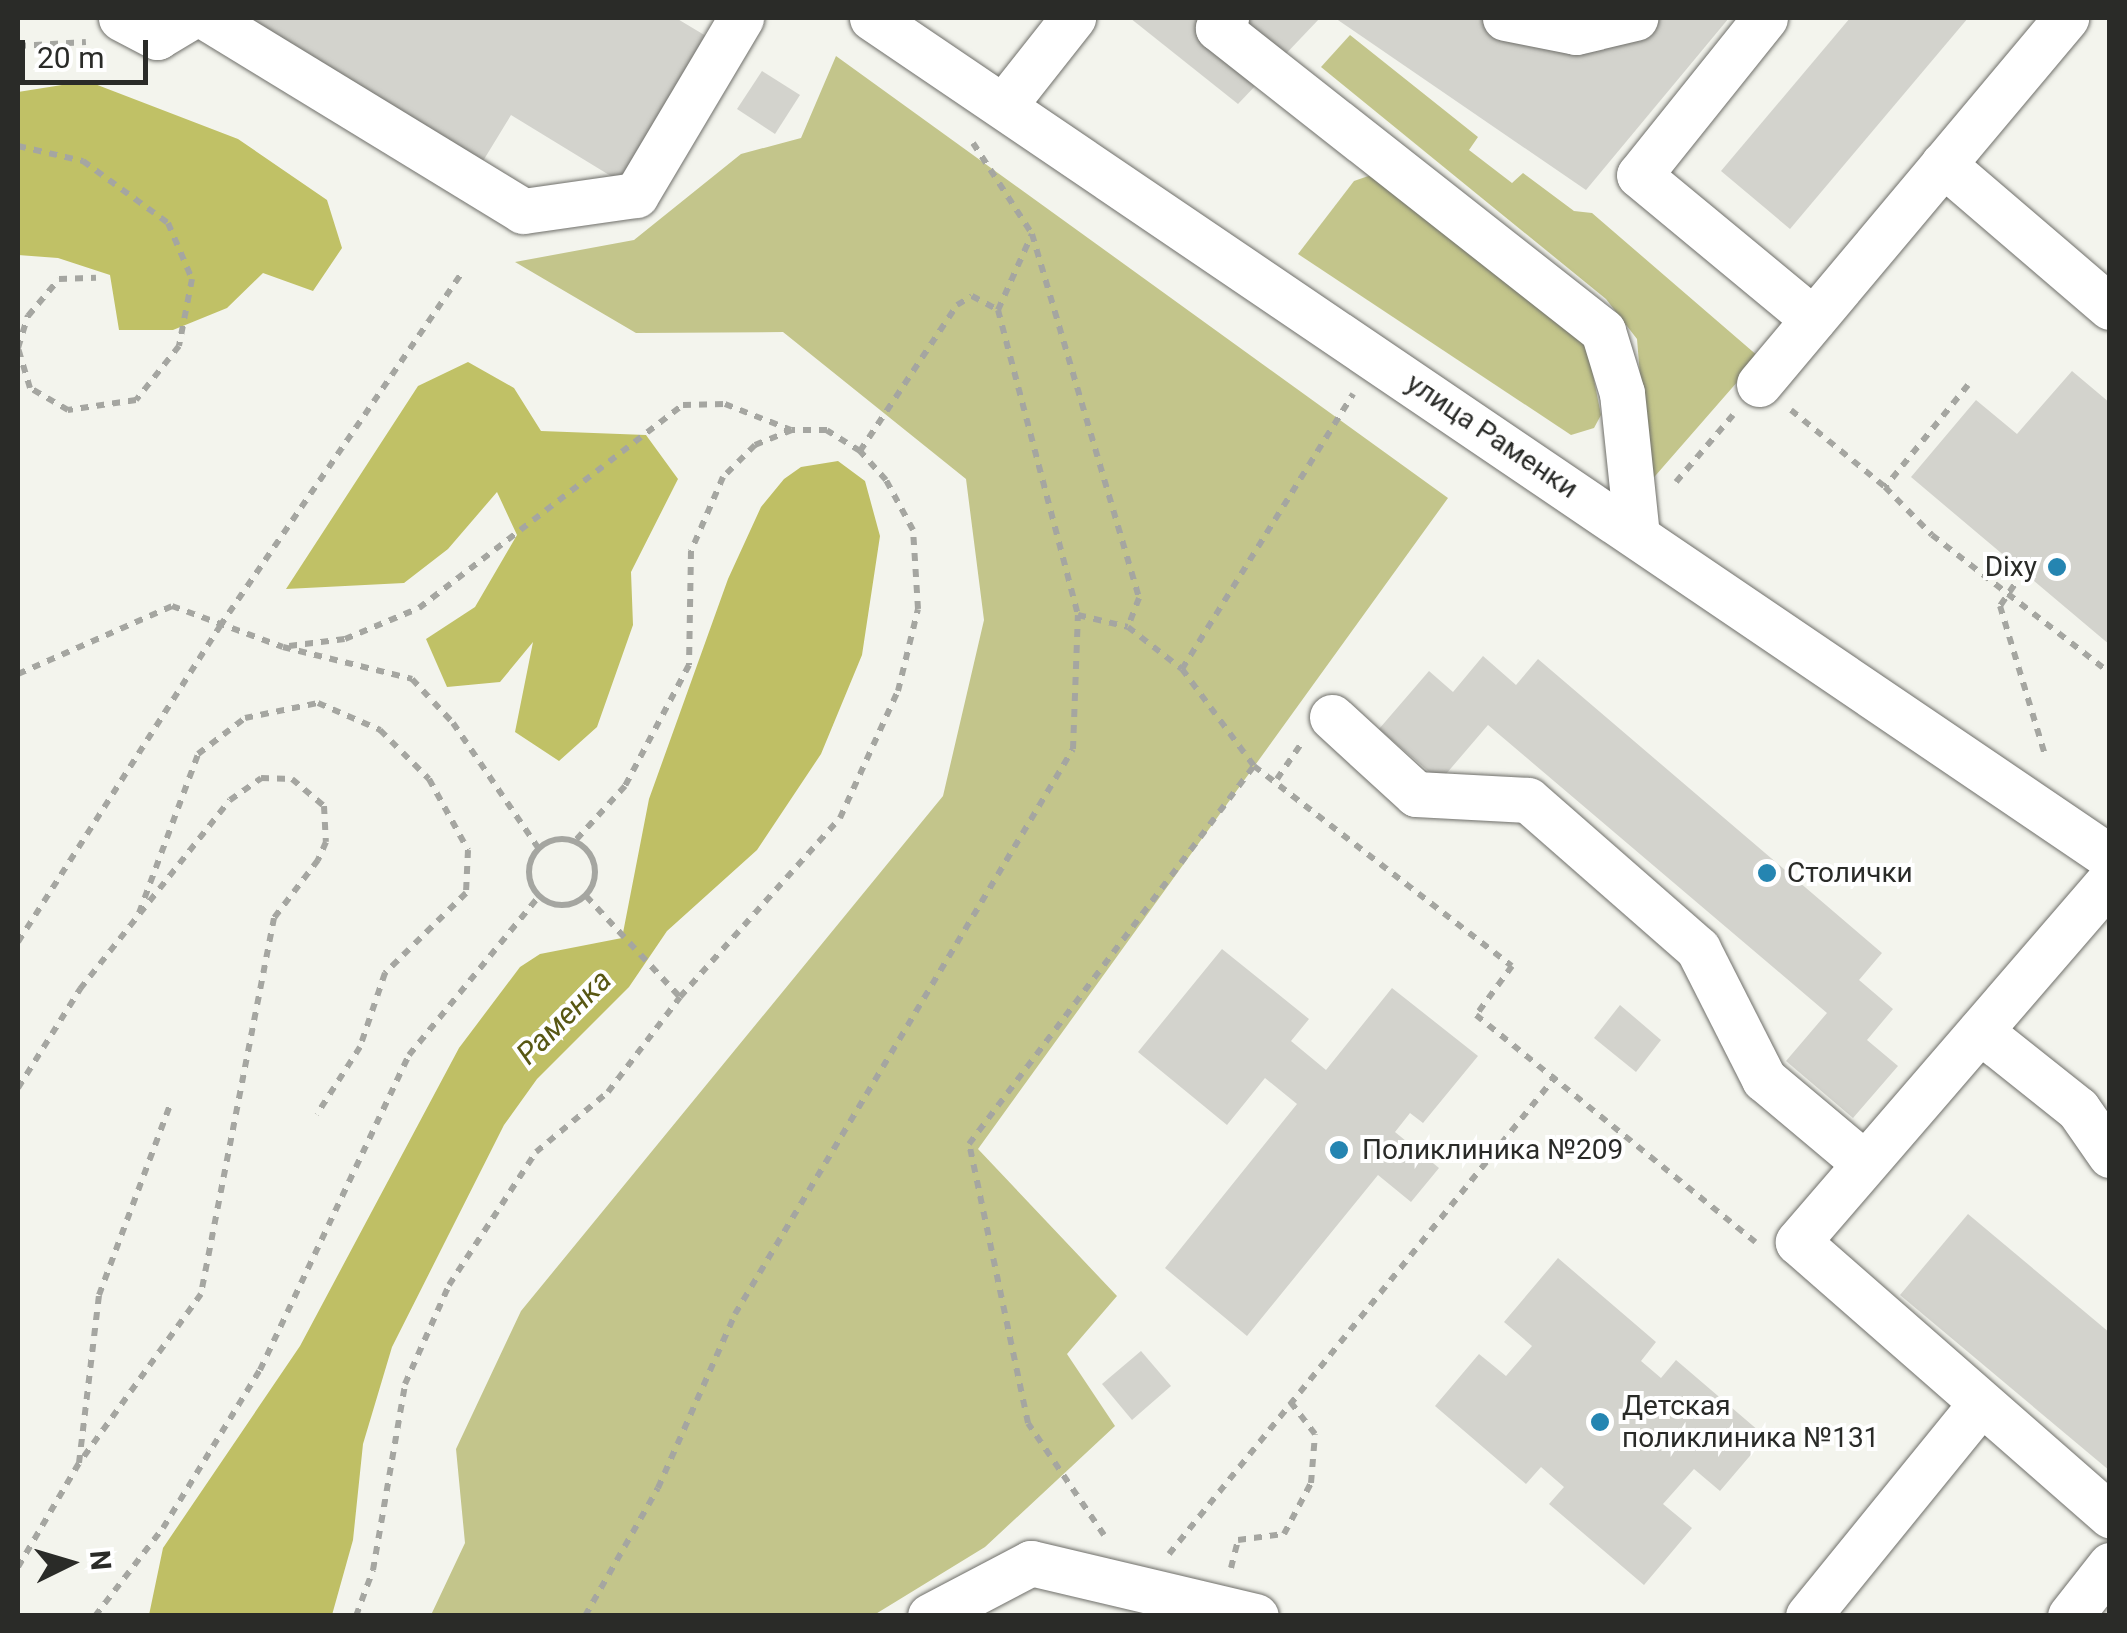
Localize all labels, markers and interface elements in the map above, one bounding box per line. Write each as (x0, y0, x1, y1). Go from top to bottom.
scale bar (25, 20, 152, 82)
text: 20 m (37, 40, 104, 75)
street label: улица Раменки (1400, 366, 1584, 506)
place label: Dixy (1985, 550, 2037, 584)
marker: Dixy (2046, 556, 2068, 578)
place label: Столички (1787, 856, 1913, 890)
marker: Столички (1756, 862, 1778, 884)
water label: Раменка (509, 962, 619, 1072)
place label: Поликлиника №209 (1362, 1133, 1623, 1167)
marker: Поликлиника №209 (1326, 1137, 1352, 1163)
place label: Детская поликлиника №131 (1622, 1389, 1879, 1455)
marker: Детская поликлиника №131 (1587, 1409, 1613, 1435)
north arrow (20, 1513, 120, 1613)
text: N (83, 1549, 118, 1572)

